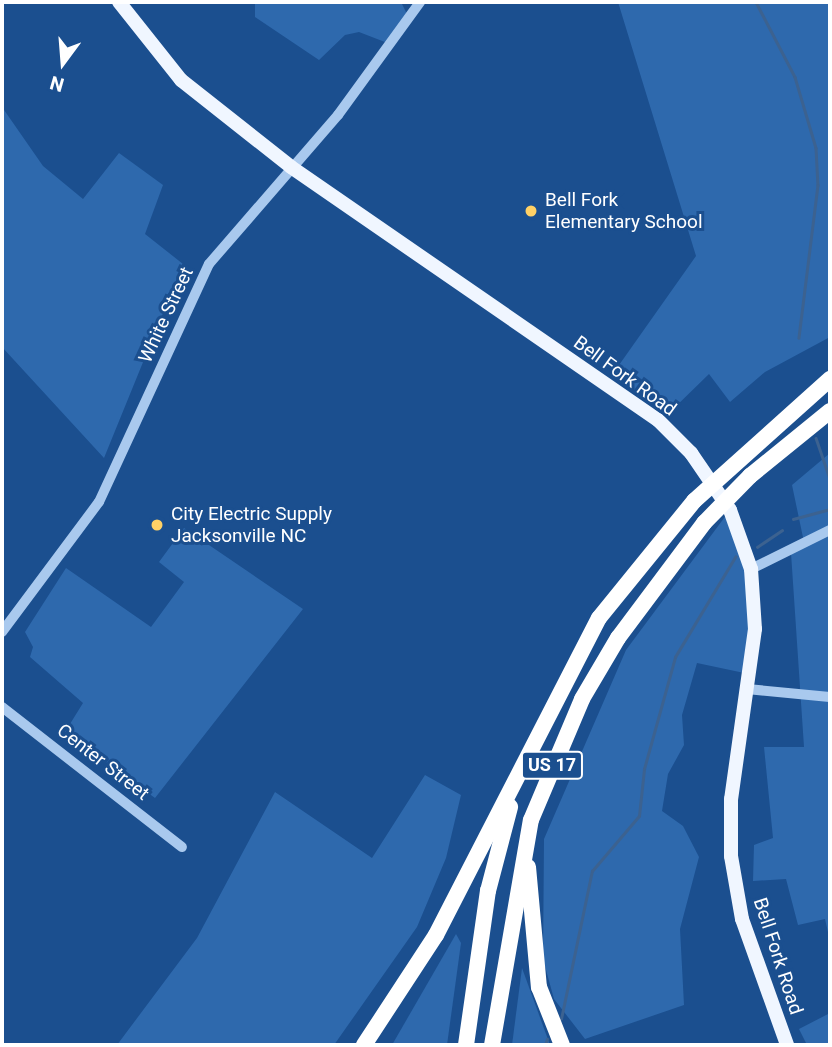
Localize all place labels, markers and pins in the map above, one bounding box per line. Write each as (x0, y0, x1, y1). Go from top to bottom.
place label: Bell Fork Elementary School (545, 189, 703, 233)
marker: Bell Fork Elementary School (523, 203, 539, 219)
place label: City Electric Supply Jacksonville NC (171, 503, 332, 547)
marker: City Electric Supply Jacksonville NC (149, 517, 165, 533)

